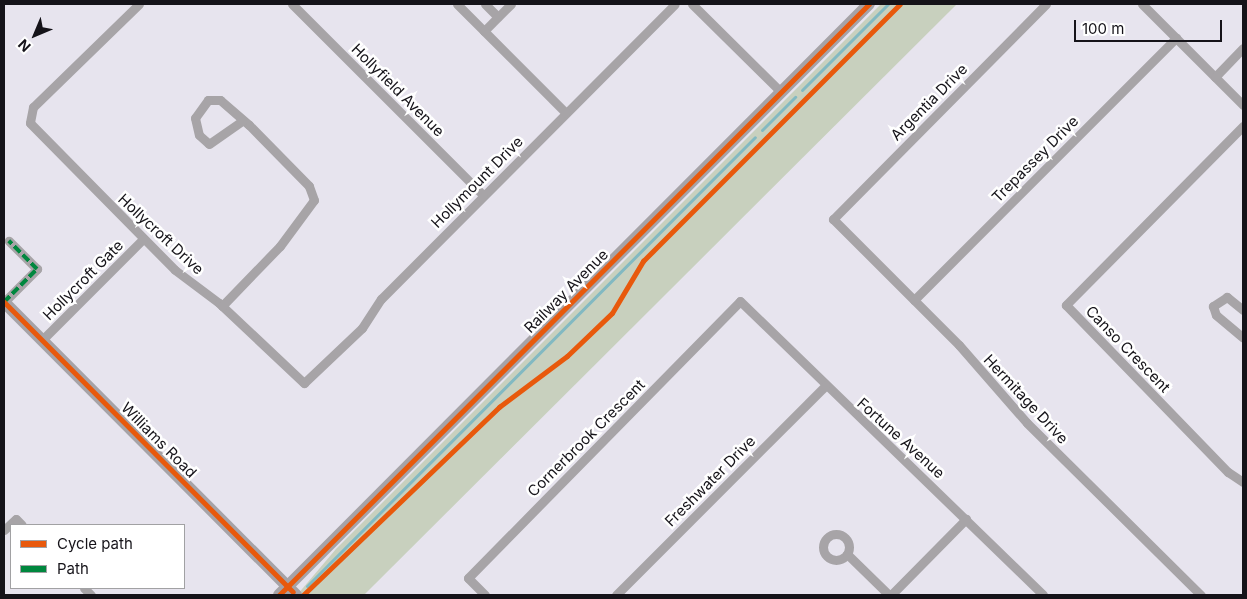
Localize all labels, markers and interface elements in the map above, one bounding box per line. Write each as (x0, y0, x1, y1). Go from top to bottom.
north arrow (10, 10, 60, 60)
scale bar (1077, 10, 1224, 42)
text: 100 m (1082, 19, 1124, 38)
text: N (14, 36, 34, 56)
street label: Hollyfield Avenue (348, 40, 448, 140)
street label: Argentia Drive (887, 60, 971, 144)
street label: Trepassey Drive (988, 112, 1082, 206)
street label: Hollymount Drive (427, 132, 527, 232)
street label: Hollycroft Drive (115, 190, 207, 278)
street label: Hollycroft Gate (39, 236, 127, 324)
street label: Railway Avenue (520, 245, 612, 337)
street label: Canso Crescent (1082, 302, 1174, 396)
street label: Hermitage Drive (980, 351, 1072, 447)
street label: Cornerbrook Crescent (524, 376, 648, 500)
street label: Fortune Avenue (854, 394, 948, 482)
street label: Williams Road (118, 399, 200, 481)
street label: Freshwater Drive (661, 432, 759, 530)
legend (10, 524, 185, 589)
text: Cycle path (57, 534, 133, 553)
text: Path (57, 559, 89, 578)

